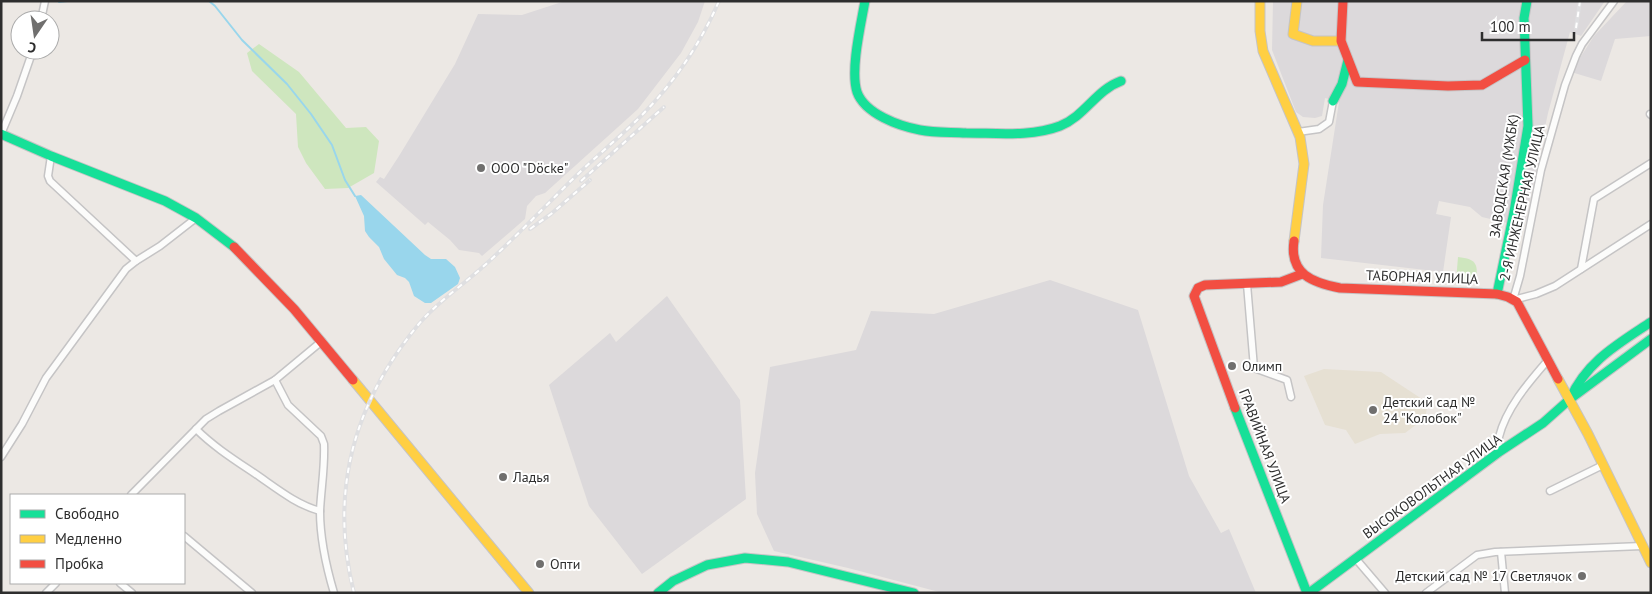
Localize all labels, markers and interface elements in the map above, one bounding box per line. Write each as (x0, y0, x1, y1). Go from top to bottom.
north arrow (10, 10, 60, 60)
scale bar (1482, 10, 1574, 42)
text: 100 m (1490, 17, 1531, 36)
text: С (26, 38, 38, 57)
street label: ЗАВОДСКАЯ (МЖБК) (1485, 113, 1523, 239)
street label: 2-Я ИНЖЕНЕРНАЯ УЛИЦА (1495, 123, 1549, 283)
place label: ООО "Döcke" (491, 159, 568, 177)
marker: ООО "Döcke" (475, 162, 487, 174)
street label: ТАБОРНАЯ УЛИЦА (1366, 266, 1479, 288)
place label: Олимп (1242, 357, 1282, 375)
marker: Олимп (1226, 360, 1238, 372)
street label: ГРАВИЙНАЯ УЛИЦА (1235, 386, 1295, 506)
place label: Детский сад № 24 "Колобок" (1383, 393, 1475, 427)
marker: Детский сад № 24 "Колобок" (1367, 404, 1379, 416)
street label: ВЫСОКОВОЛЬТНАЯ УЛИЦА (1359, 429, 1506, 542)
place label: Ладья (512, 468, 549, 486)
marker: Ладья (497, 471, 509, 483)
legend (10, 494, 185, 584)
text: Свободно (55, 504, 119, 523)
text: Медленно (55, 529, 122, 548)
text: Пробка (55, 554, 104, 573)
place label: Опти (550, 555, 580, 573)
marker: Опти (534, 558, 546, 570)
place label: Детский сад № 17 Светлячок (1395, 567, 1572, 585)
marker: Детский сад № 17 Светлячок (1576, 570, 1588, 582)

